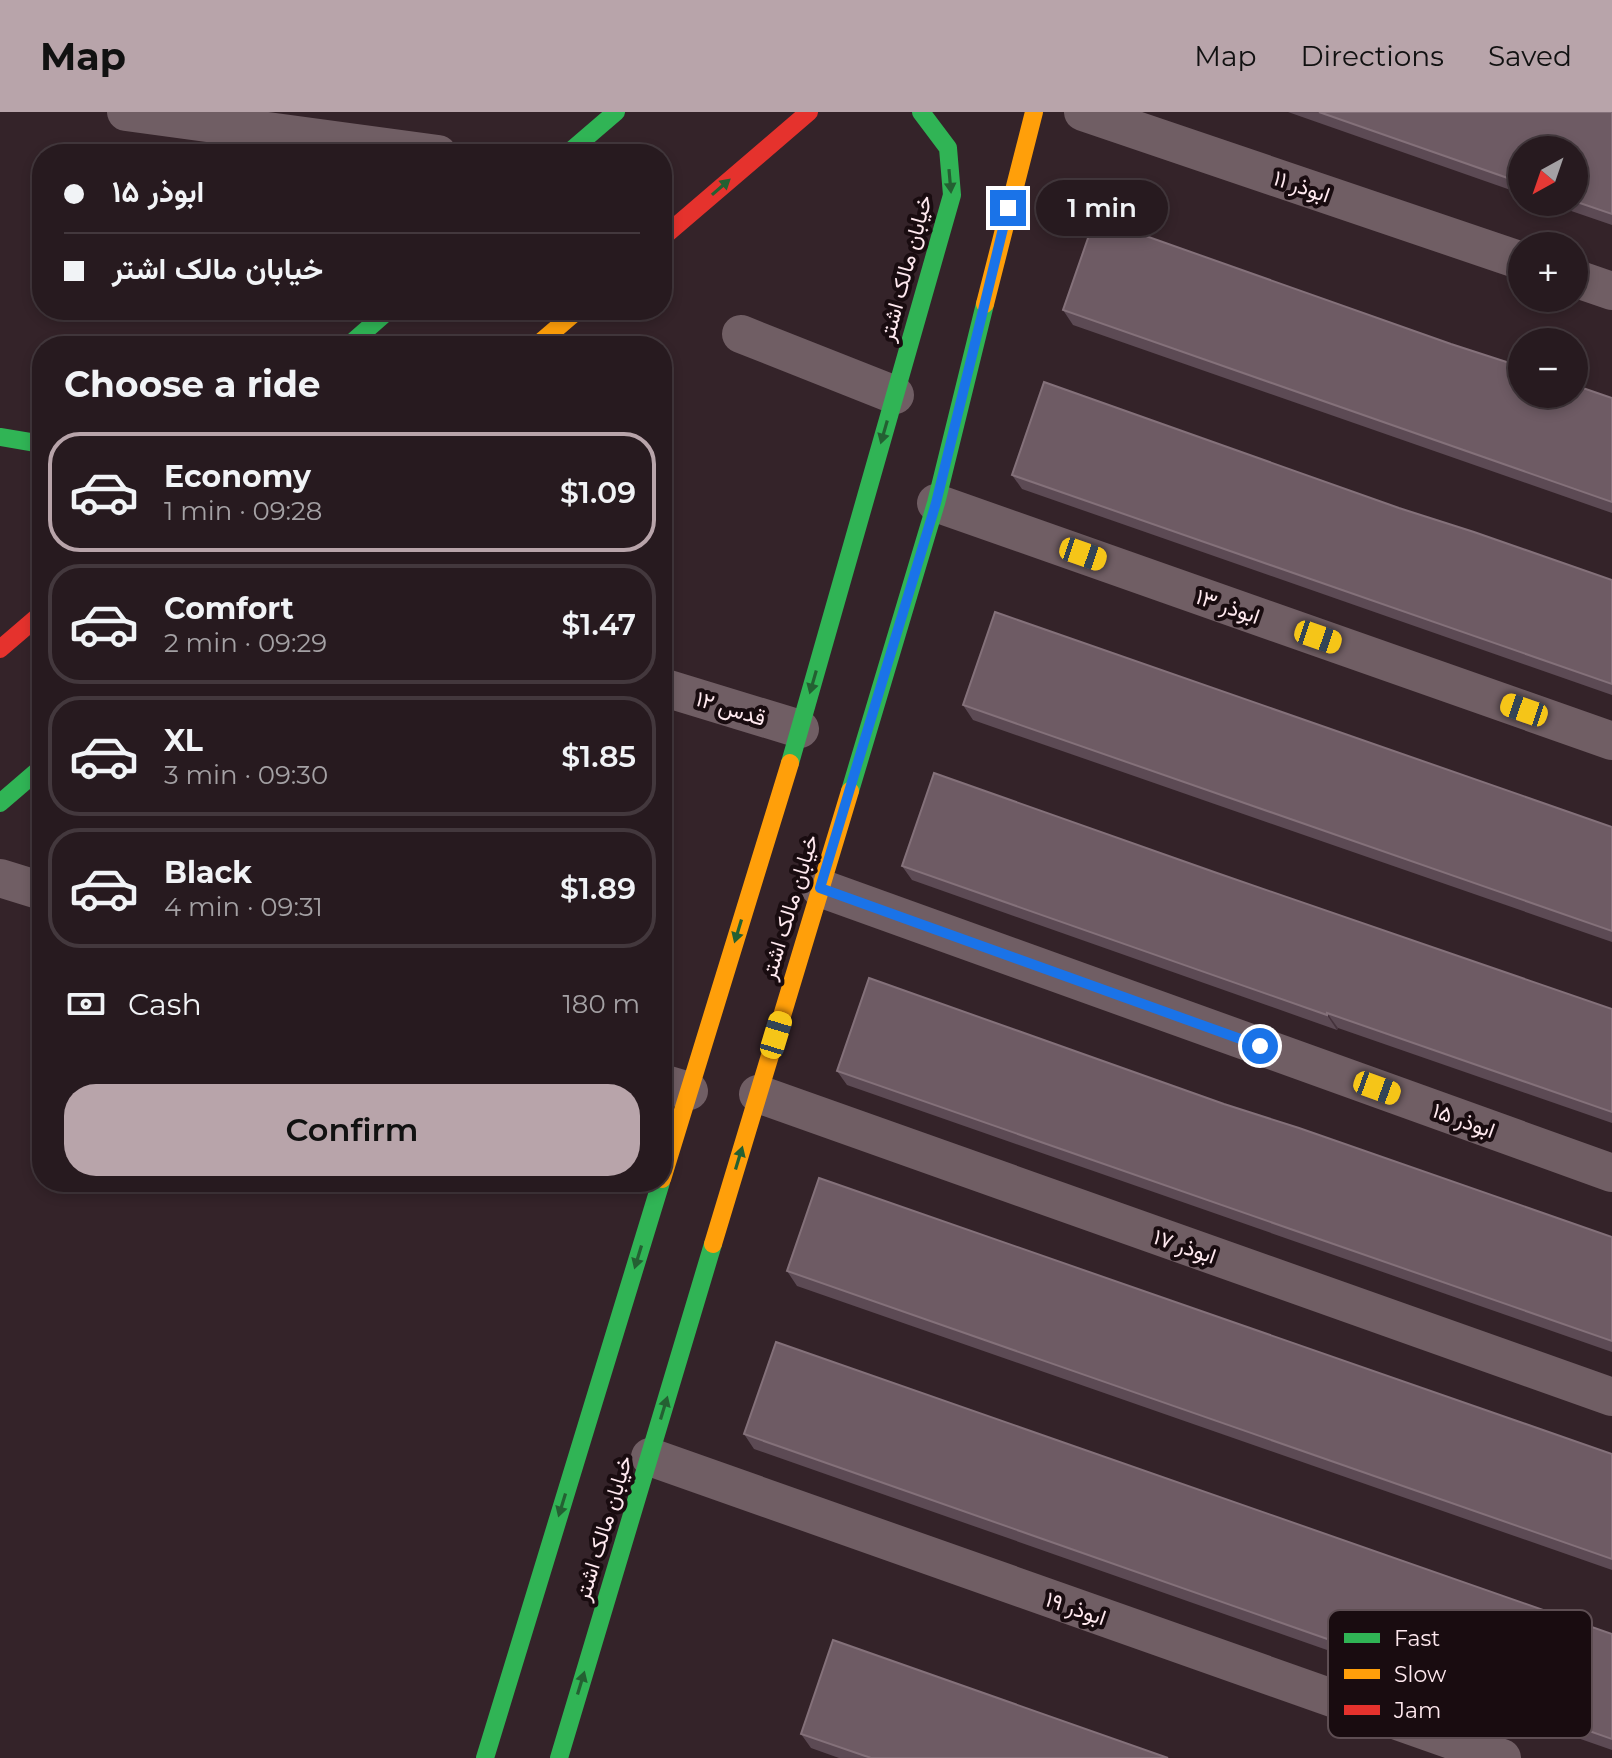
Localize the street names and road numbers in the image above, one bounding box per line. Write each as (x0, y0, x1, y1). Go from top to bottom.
street label: ابوذر ۱۱ (1270, 164, 1334, 209)
street label: خیابان مالک اشتر (873, 192, 938, 345)
street label: ابوذر ۱۳ (1192, 583, 1263, 630)
street label: قدس ۱۲ (693, 685, 769, 732)
street label: خیابان مالک اشتر (754, 831, 824, 984)
street label: ابوذر ۱۵ (1429, 1097, 1499, 1144)
street label: ابوذر ۱۷ (1150, 1223, 1220, 1270)
street label: خیابان مالک اشتر (568, 1452, 638, 1605)
street label: ابوذر ۱۹ (1042, 1586, 1110, 1631)

